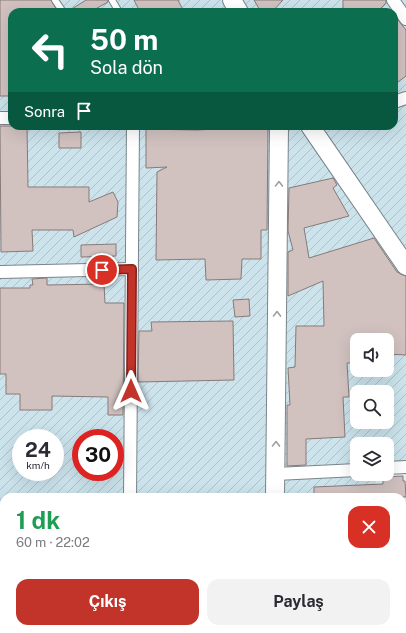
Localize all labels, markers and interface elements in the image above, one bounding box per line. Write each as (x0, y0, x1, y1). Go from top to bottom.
text: 50 m (90, 23, 158, 56)
icon: left (24, 24, 76, 76)
text: Sola dön (90, 57, 163, 78)
icon: arrive (73, 100, 95, 122)
text: Sonra (24, 103, 65, 120)
one-way arrow (274, 181, 283, 187)
pin (85, 253, 119, 287)
icon: arrive (91, 259, 113, 281)
one-way arrow (273, 311, 281, 317)
map controls (350, 333, 394, 481)
button: sound (350, 333, 394, 377)
position arrow (110, 370, 152, 412)
button: search (350, 385, 394, 429)
speed limit sign: 30 (72, 429, 124, 481)
button: layers (350, 437, 394, 481)
text: 24 (25, 438, 51, 462)
one-way arrow (272, 441, 280, 447)
text: km/h (26, 459, 50, 471)
text: 1 dk (16, 506, 60, 534)
button: close (348, 506, 390, 548)
text: 60 m · 22:02 (16, 535, 90, 550)
button: Çıkış (16, 579, 199, 625)
button: Paylaş (207, 579, 390, 625)

